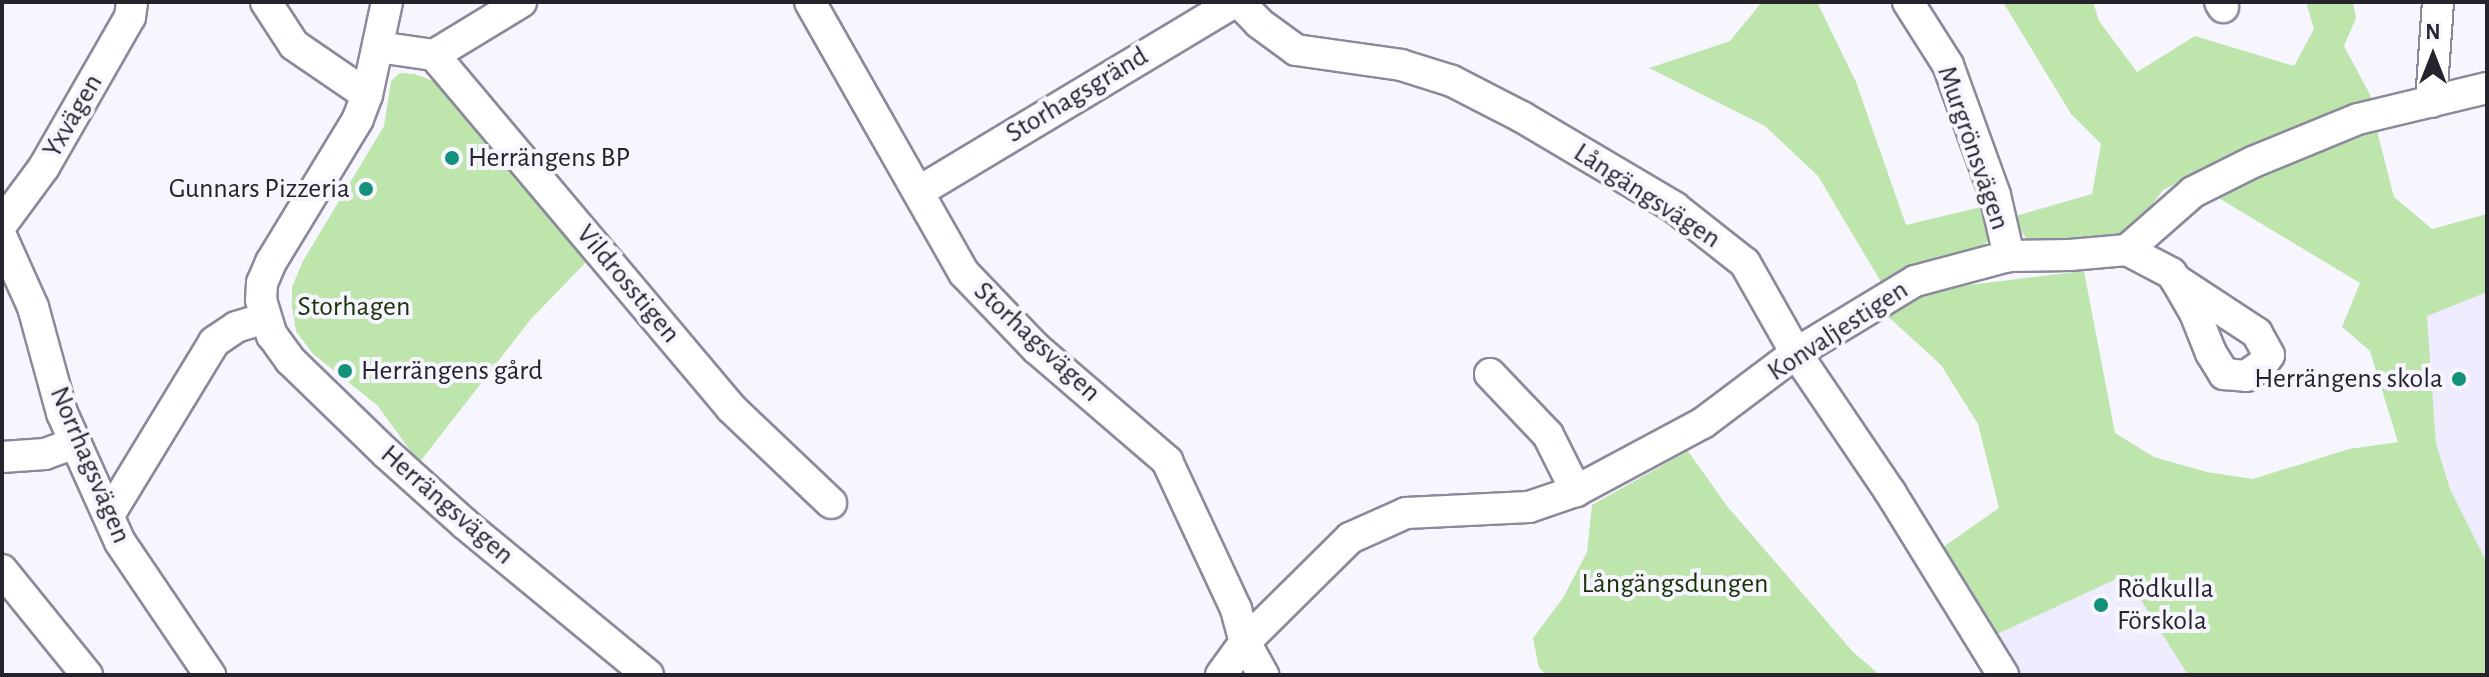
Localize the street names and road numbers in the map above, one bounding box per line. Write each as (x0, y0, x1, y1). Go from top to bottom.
street label: Storhagsgränd (1000, 39, 1154, 151)
street label: Murgrönsvägen (1929, 62, 2017, 234)
street label: Yxvägen (36, 68, 110, 164)
street label: Långängsvägen (1567, 136, 1727, 256)
street label: Vildrosstigen (569, 218, 687, 350)
street label: Konvaljestigen (1761, 273, 1915, 389)
street label: Storhagsvägen (967, 275, 1107, 409)
street label: Norrhagsvägen (42, 382, 138, 548)
street label: Herrängsvägen (373, 438, 521, 572)

